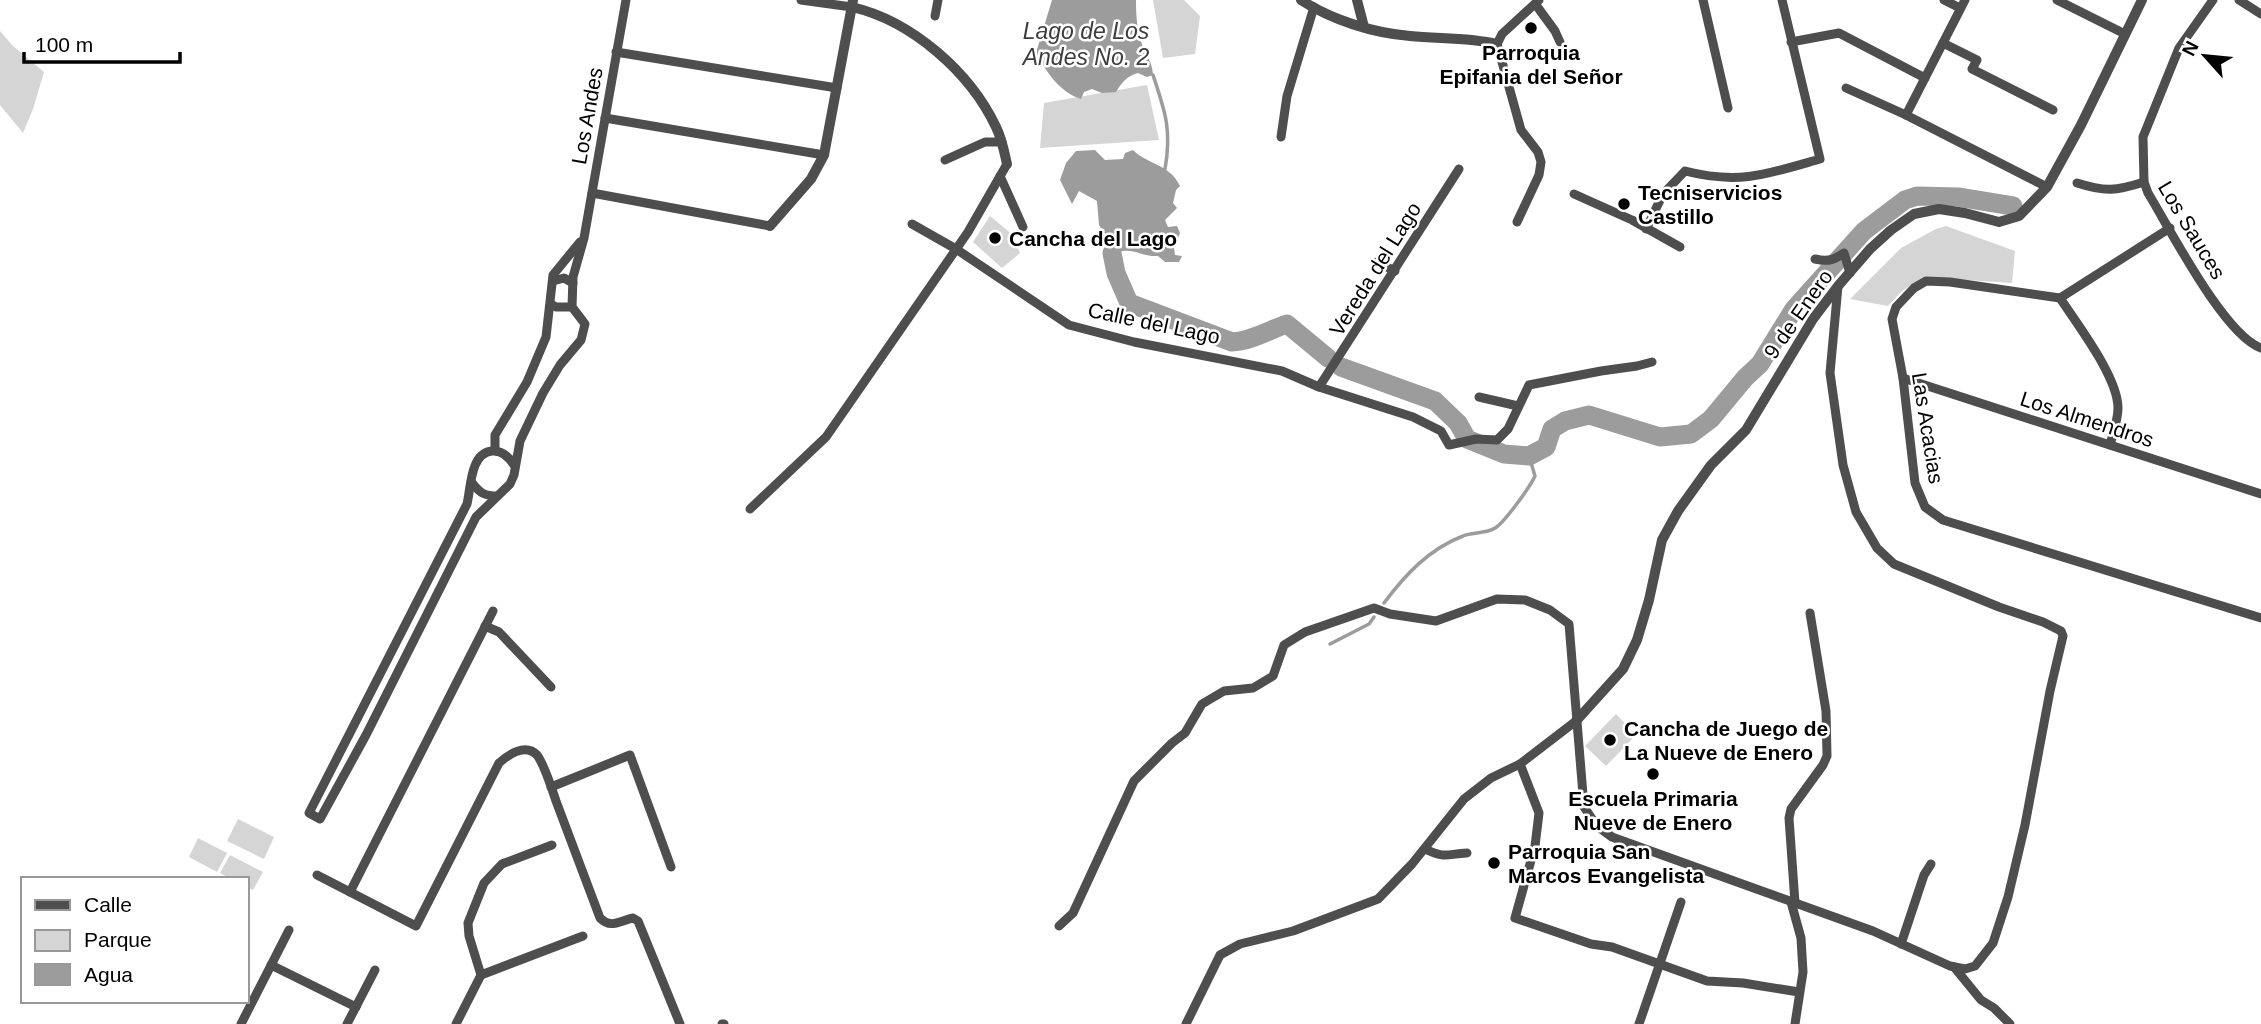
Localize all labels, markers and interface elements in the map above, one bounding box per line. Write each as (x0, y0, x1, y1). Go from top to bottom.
water label: Lago de Los Andes No. 2 (1021, 18, 1150, 70)
marker: Parroquia Epifania del Señor (1523, 20, 1539, 36)
scale bar (24, 21, 180, 65)
north arrow (2170, 21, 2240, 91)
text: 100 m (35, 33, 93, 56)
text: N (2178, 38, 2203, 59)
place label: Parroquia Epifania del Señor (1439, 41, 1623, 88)
street label: Los Andes (567, 66, 607, 166)
street label: Los Sauces (2154, 177, 2230, 283)
place label: Tecniservicios Castillo (1638, 181, 1782, 228)
marker: Tecniservicios Castillo (1616, 196, 1632, 212)
street label: Vereda del Lago (1325, 198, 1425, 340)
place label: Cancha del Lago (1009, 227, 1177, 250)
marker: Cancha del Lago (987, 230, 1003, 246)
street label: 9 de Enero (1759, 265, 1837, 363)
street label: Calle del Lago (1086, 298, 1222, 348)
street label: Las Acacias (1908, 371, 1948, 485)
street label: Los Almendros (2017, 387, 2157, 451)
place label: Cancha de Juego de La Nueve de Enero (1624, 717, 1828, 764)
marker: Cancha de Juego de La Nueve de Enero (1602, 732, 1618, 748)
marker: Escuela Primaria Nueve de Enero (1645, 766, 1661, 782)
place label: Escuela Primaria Nueve de Enero (1568, 787, 1738, 834)
place label: Parroquia San Marcos Evangelista (1508, 840, 1704, 887)
marker: Parroquia San Marcos Evangelista (1486, 855, 1502, 871)
legend (21, 877, 248, 1003)
text: Calle (84, 893, 132, 916)
text: Parque (84, 928, 152, 951)
text: Agua (84, 963, 133, 986)

